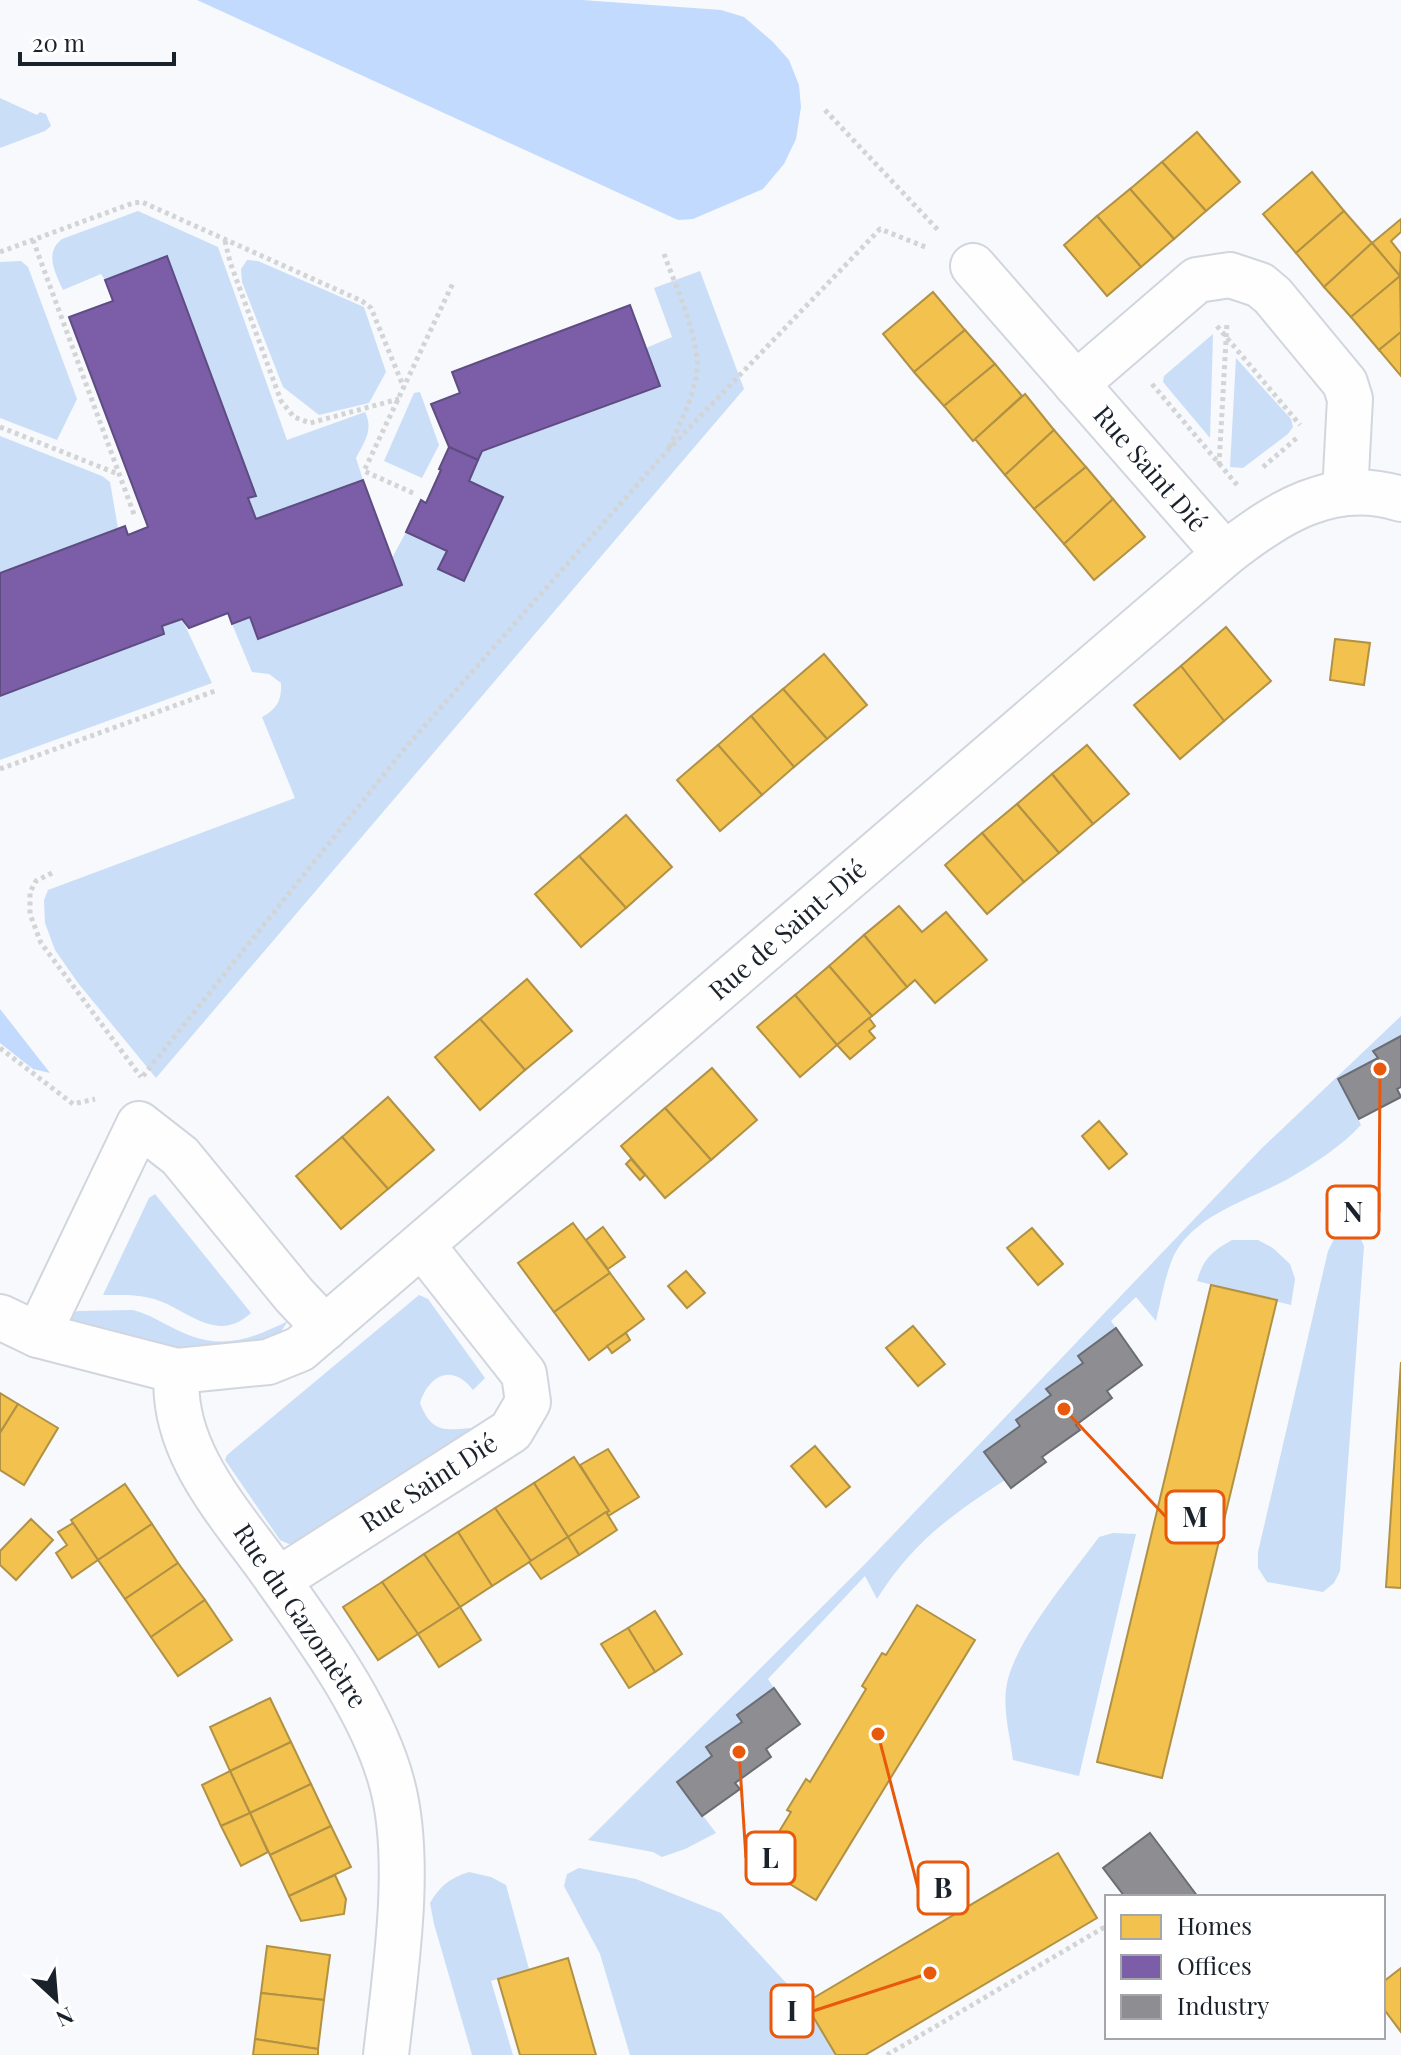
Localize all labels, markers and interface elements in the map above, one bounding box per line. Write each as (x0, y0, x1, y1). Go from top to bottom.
scale bar (20, 16, 174, 66)
text: 20 m (32, 26, 85, 58)
street label: Rue Saint Dié (1087, 397, 1216, 539)
street label: Rue de Saint-Dié (701, 851, 873, 1007)
callout: N (1327, 1186, 1379, 1238)
text: N (1343, 1192, 1363, 1229)
street label: Rue Saint Dié (353, 1424, 503, 1539)
callout: M (1166, 1491, 1224, 1543)
text: M (1182, 1497, 1208, 1534)
street label: Rue du Gazomètre (226, 1516, 376, 1714)
callout: L (746, 1832, 795, 1884)
text: L (761, 1838, 779, 1875)
callout: B (918, 1862, 968, 1914)
text: B (934, 1868, 952, 1905)
legend (1105, 1895, 1385, 2039)
text: Homes (1177, 1909, 1252, 1941)
text: Offices (1177, 1949, 1252, 1981)
north arrow (16, 1959, 96, 2039)
callout: I (771, 1985, 813, 2037)
text: Industry (1177, 1989, 1269, 2021)
text: I (787, 1991, 797, 2028)
text: N (51, 2001, 79, 2035)

